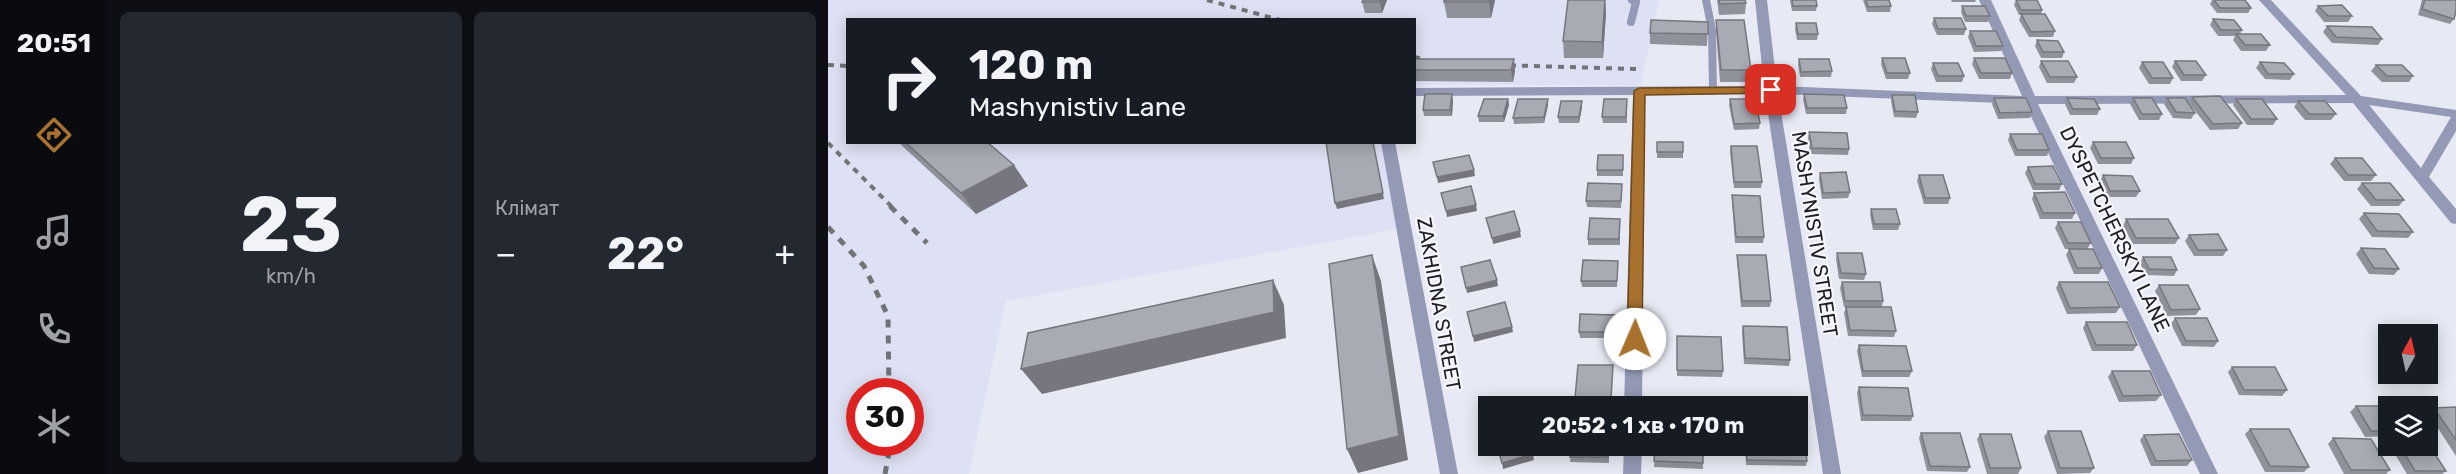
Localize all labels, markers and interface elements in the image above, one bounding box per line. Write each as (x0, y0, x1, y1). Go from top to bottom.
text: 20:51 (17, 27, 91, 59)
text: 120 m (969, 40, 1093, 90)
icon: right (870, 42, 948, 120)
pin (1745, 64, 1796, 115)
icon: arrive (1754, 73, 1787, 106)
text: Mashynistiv Lane (969, 91, 1186, 123)
icon: directions (33, 114, 75, 156)
street label: DYSPETCHERSKYI LANE (2055, 122, 2175, 336)
street label: MASHYNISTIV STREET (1787, 130, 1843, 339)
text: 23 (240, 178, 342, 271)
text: Клімат (495, 196, 559, 220)
icon: music (33, 211, 75, 253)
street label: ZAKHIDNA STREET (1412, 216, 1466, 393)
text: 22° (607, 227, 684, 280)
text: − (495, 234, 516, 273)
text: + (774, 234, 795, 273)
text: km/h (266, 264, 316, 288)
position arrow (1603, 307, 1667, 371)
icon: phone (33, 308, 75, 350)
north arrow (2378, 324, 2438, 384)
map controls (2378, 324, 2438, 456)
speed limit sign: 30 (846, 378, 924, 456)
button: layers (2378, 396, 2438, 456)
icon: climate (33, 405, 75, 447)
text: 20:52 · 1 хв · 170 m (1542, 412, 1744, 439)

